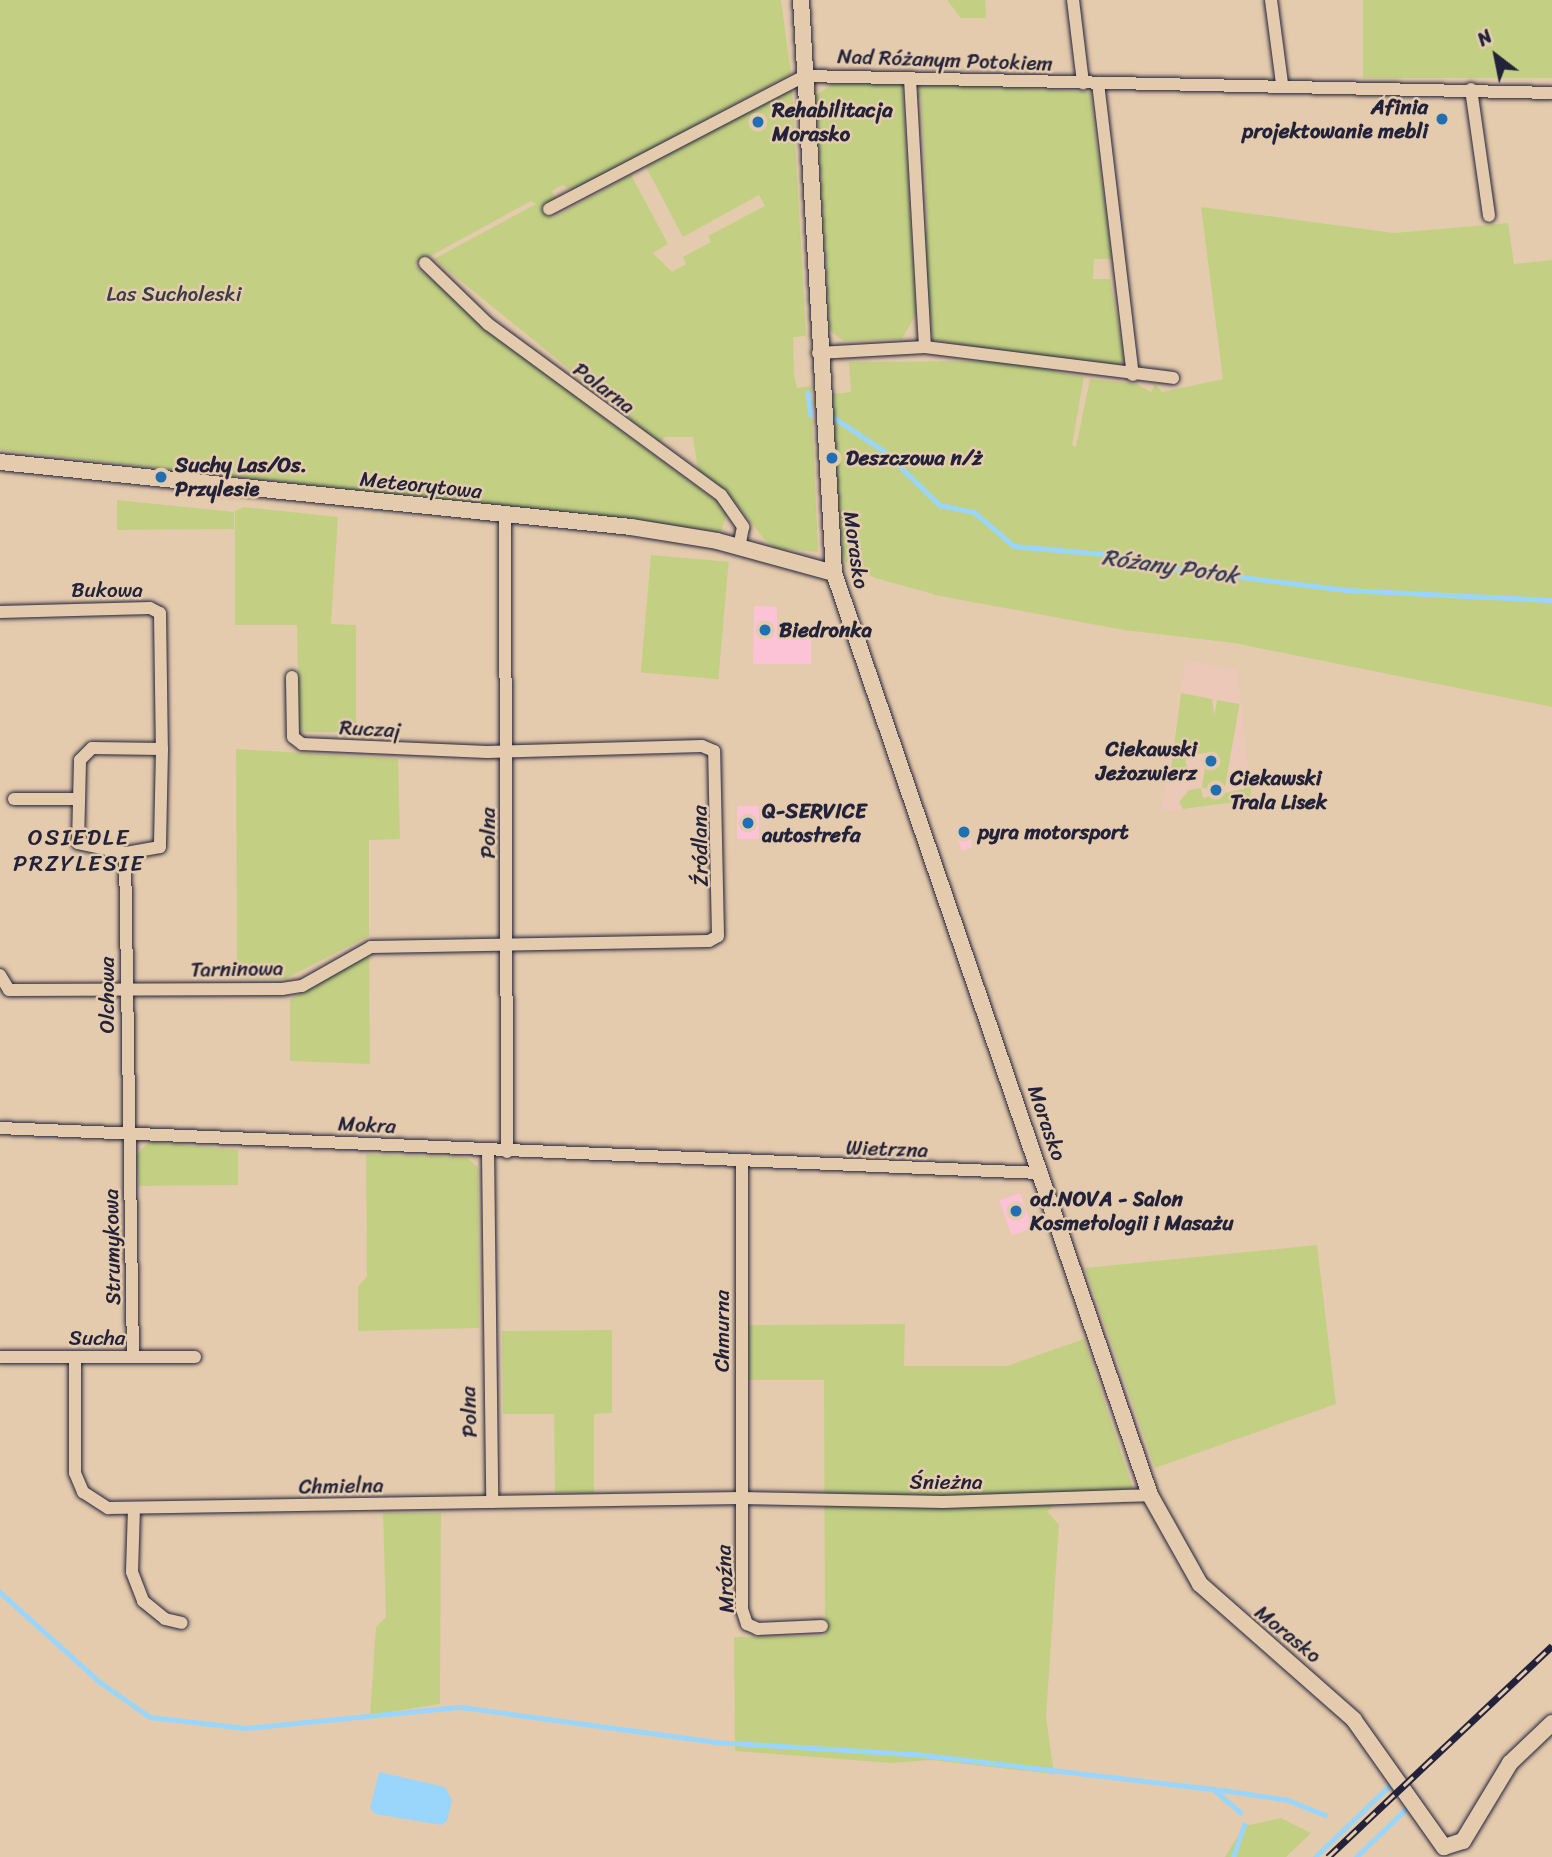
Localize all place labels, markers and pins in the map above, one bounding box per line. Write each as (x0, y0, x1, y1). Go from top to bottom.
place label: Afinia projektowanie mebli (1242, 94, 1428, 144)
place label: Rehabilitacja Morasko (772, 97, 893, 147)
marker: Afinia projektowanie mebli (1434, 111, 1450, 127)
marker: Rehabilitacja Morasko (750, 114, 766, 130)
place label: Deszczowa n/ż (846, 445, 982, 471)
marker: Deszczowa n/ż (824, 450, 840, 466)
place label: Suchy Las/Os. Przylesie (175, 452, 307, 502)
marker: Suchy Las/Os. Przylesie (153, 469, 169, 485)
place label: Biedronka (779, 617, 872, 643)
marker: Biedronka (757, 622, 773, 638)
place label: Ciekawski Jeżozwierz (1096, 736, 1197, 786)
marker: Ciekawski Jeżozwierz (1203, 753, 1219, 769)
place label: Ciekawski Trala Lisek (1230, 765, 1328, 815)
marker: Ciekawski Trala Lisek (1208, 782, 1224, 798)
place label: Q-SERVICE autostrefa (762, 798, 866, 848)
marker: Q-SERVICE autostrefa (740, 815, 756, 831)
place label: pyra motorsport (978, 819, 1129, 845)
marker: pyra motorsport (956, 824, 972, 840)
place label: od.NOVA - Salon Kosmetologii i Masażu (1030, 1186, 1234, 1236)
marker: od.NOVA - Salon Kosmetologii i Masażu (1008, 1203, 1024, 1219)

